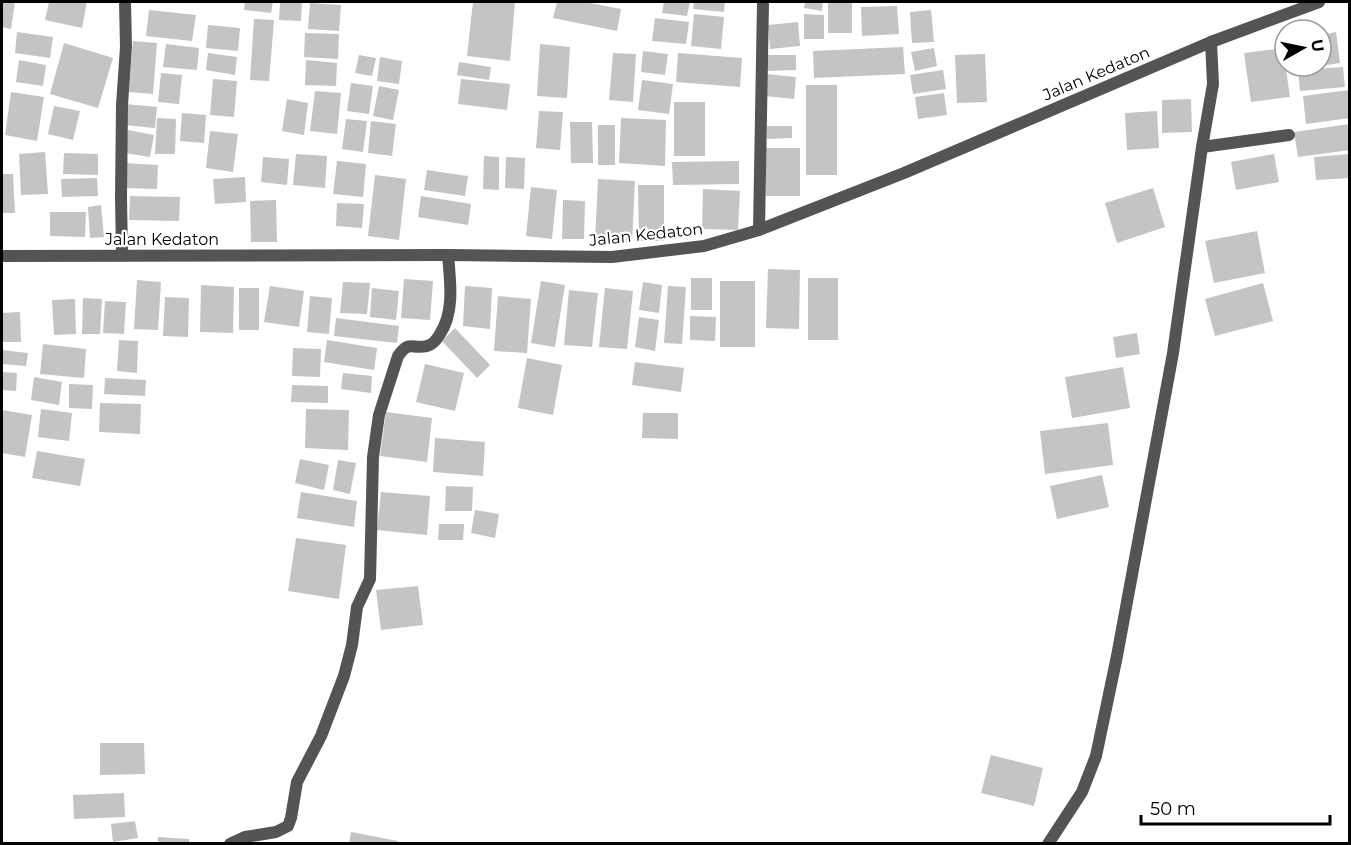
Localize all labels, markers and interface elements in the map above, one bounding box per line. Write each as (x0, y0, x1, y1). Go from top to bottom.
north arrow (1273, 18, 1333, 78)
text: U (1307, 38, 1328, 53)
street label: Jalan Kedaton (1039, 42, 1152, 105)
street label: Jalan Kedaton (587, 219, 704, 250)
street label: Jalan Kedaton (104, 230, 219, 249)
scale bar (1141, 788, 1330, 826)
text: 50 m (1150, 798, 1196, 820)

